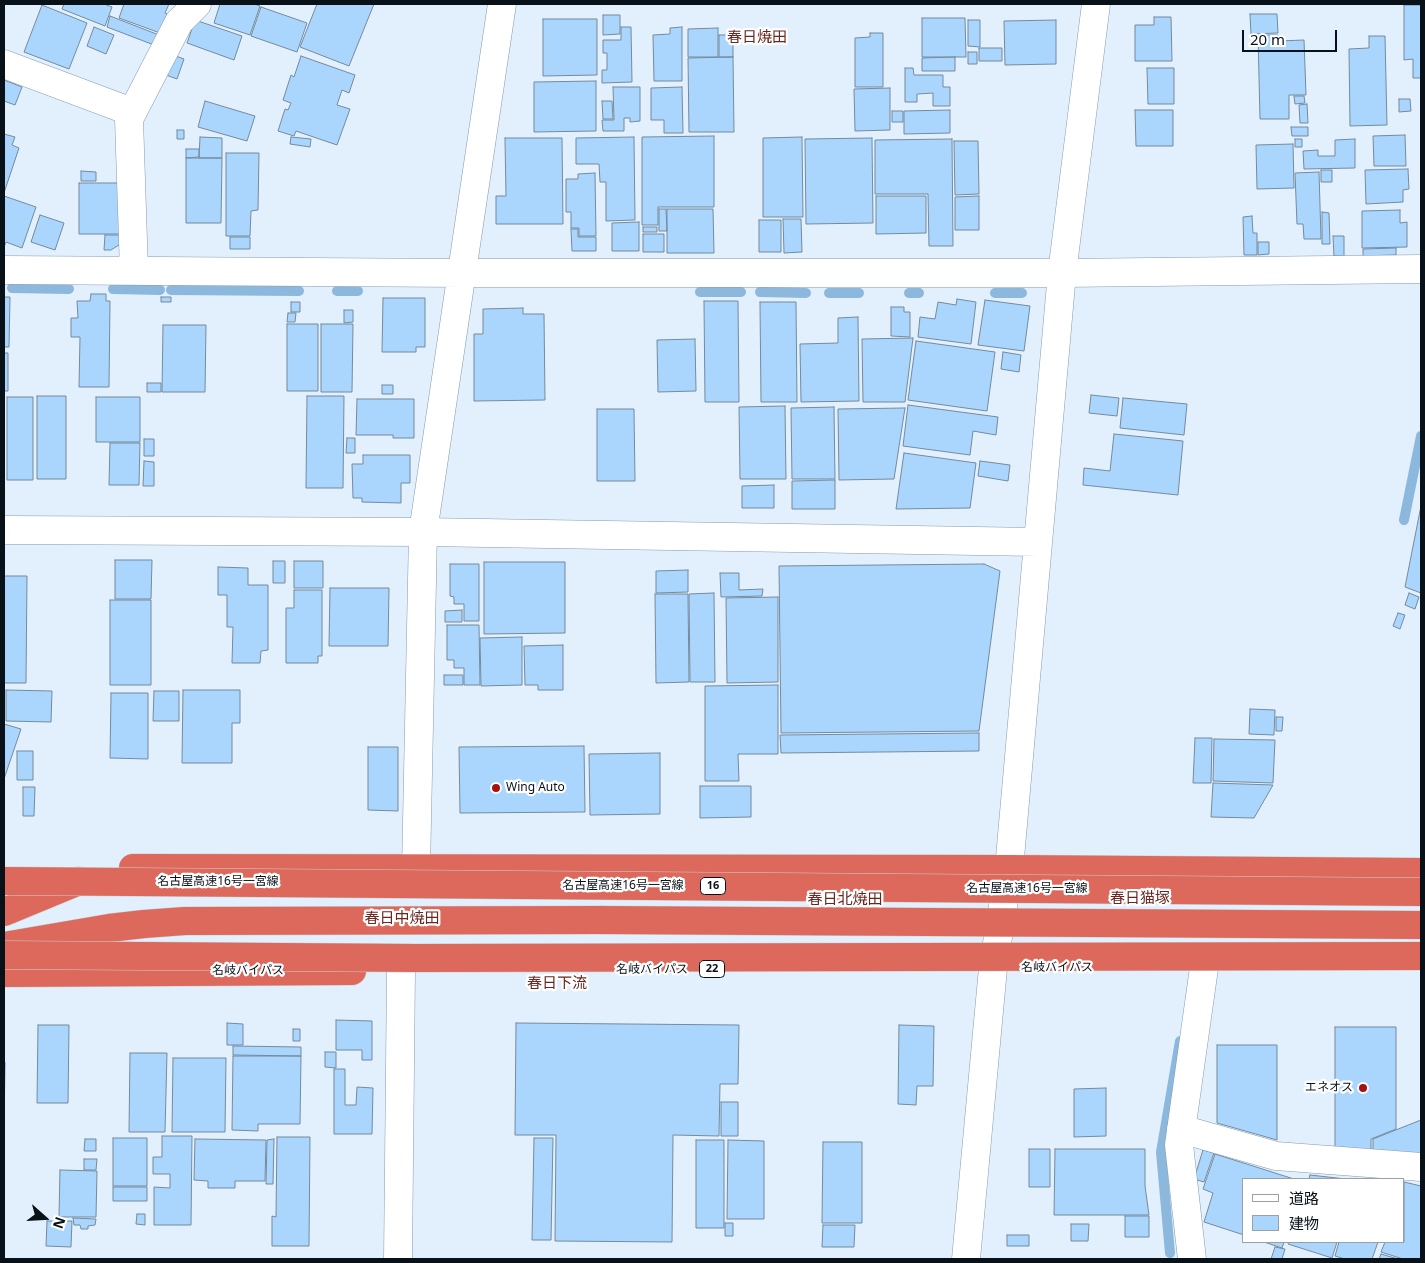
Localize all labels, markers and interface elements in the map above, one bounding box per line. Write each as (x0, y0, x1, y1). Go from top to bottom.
scale bar (1245, 20, 1340, 52)
district label: 春日焼田 (727, 29, 787, 47)
text: 20 m (1250, 29, 1285, 49)
place label: Wing Auto (506, 781, 565, 795)
marker: Wing Auto (490, 782, 502, 794)
street label: 名古屋高速16号一宮線 (157, 875, 279, 889)
road number: 16 (700, 878, 726, 894)
street label: 名古屋高速16号一宮線 (562, 879, 684, 893)
street label: 名古屋高速16号一宮線 (966, 882, 1088, 896)
district label: 春日猫塚 (1110, 890, 1170, 908)
district label: 春日北焼田 (808, 891, 882, 909)
district label: 春日中焼田 (365, 910, 439, 928)
road number: 22 (700, 961, 724, 978)
street label: 名岐バイパス (1021, 961, 1093, 975)
street label: 名岐バイパス (616, 963, 688, 977)
street label: 名岐バイパス (212, 964, 284, 978)
district label: 春日下流 (527, 975, 587, 993)
place label: エネオス (1305, 1081, 1353, 1095)
marker: エネオス (1357, 1082, 1369, 1094)
legend (1242, 1178, 1405, 1243)
text: 道路 (1289, 1188, 1319, 1208)
north arrow (20, 1193, 70, 1243)
text: 建物 (1289, 1213, 1319, 1233)
text: N (49, 1215, 70, 1232)

